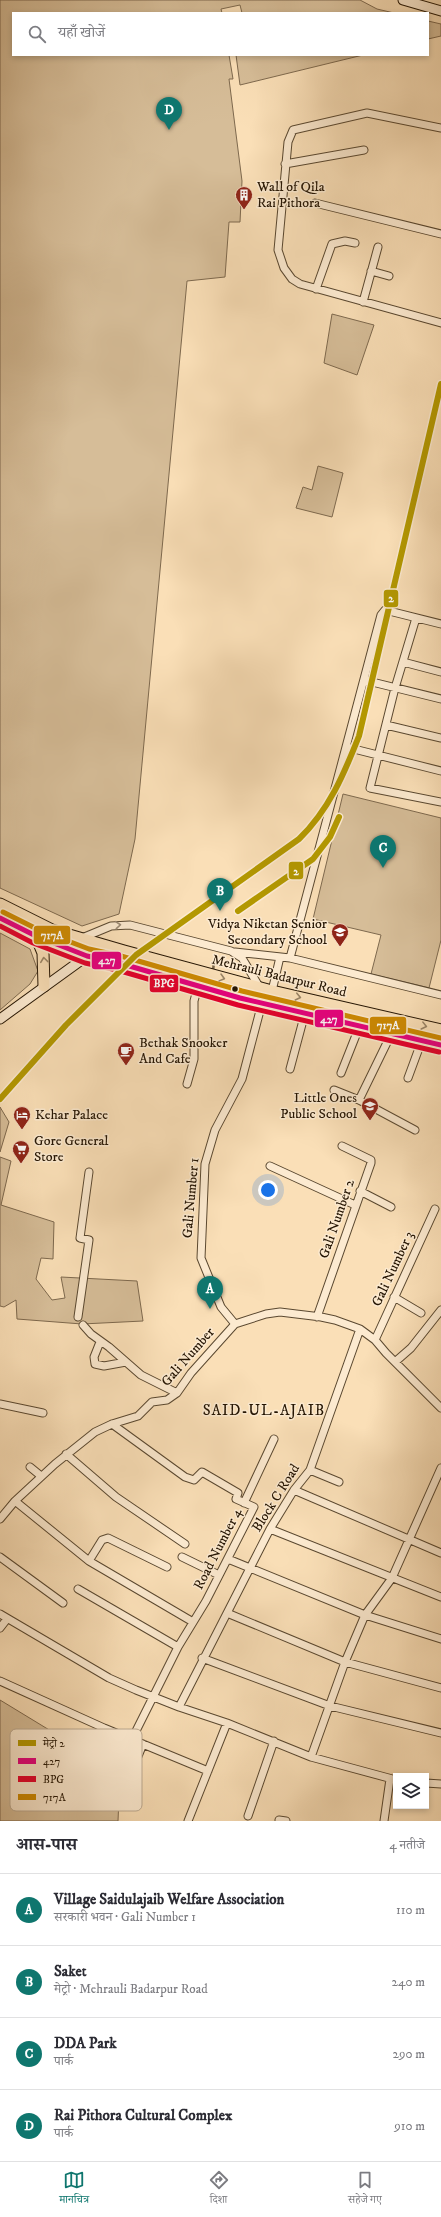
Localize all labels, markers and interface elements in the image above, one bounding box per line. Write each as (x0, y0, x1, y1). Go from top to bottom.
search box (12, 12, 429, 56)
icon: search (26, 23, 48, 45)
text: यहाँ खोजें (58, 23, 105, 42)
pin: D (156, 97, 182, 130)
place label: Wall of Qila Rai Pithora (256, 178, 325, 212)
building icon: Wall of Qila Rai Pithora (234, 185, 254, 210)
line badge: 2 (383, 589, 399, 608)
text: 2 (388, 592, 394, 606)
pin: C (370, 835, 396, 868)
line badge: 2 (288, 861, 304, 880)
text: 2 (293, 865, 299, 879)
pin: B (207, 878, 233, 911)
place label: Vidya Niketan Senior Secondary School (207, 915, 328, 949)
one-way arrow (115, 921, 121, 930)
school or university icon: Vidya Niketan Senior Secondary School (330, 922, 350, 947)
line badge: 717A (33, 925, 71, 945)
text: 717A (41, 929, 64, 943)
line badge: 427 (91, 951, 122, 970)
street label: Mehrauli Badarpur Road (210, 951, 348, 1001)
text: 427 (97, 954, 116, 968)
one-way arrow (40, 957, 49, 964)
one-way arrow (219, 973, 225, 981)
line badge: BPG (149, 974, 179, 993)
text: BPG (154, 977, 175, 991)
unlabelled marker (230, 984, 240, 994)
one-way arrow (294, 992, 301, 1000)
line badge: 427 (314, 1009, 344, 1028)
text: 427 (319, 1013, 338, 1027)
line badge: 717A (369, 1016, 407, 1035)
text: 717A (377, 1019, 400, 1033)
one-way arrow (420, 1021, 427, 1030)
place label: Bethak Snooker And Cafe (139, 1034, 228, 1068)
cafe icon: Bethak Snooker And Cafe (116, 1041, 136, 1066)
place label: Little Ones Public School (280, 1089, 358, 1123)
school or university icon: Little Ones Public School (360, 1096, 380, 1121)
hotel icon: Kehar Palace (12, 1105, 32, 1130)
place label: Kehar Palace (35, 1106, 108, 1124)
place label: Gore General Store (34, 1132, 109, 1166)
supermarket icon: Gore General Store (11, 1139, 31, 1164)
street label: Gali Number 1 (179, 1157, 203, 1239)
street label: Gali Number 2 (315, 1177, 359, 1261)
your location (258, 1180, 278, 1200)
street label: Gali Number 3 (368, 1229, 418, 1309)
pin: A (197, 1276, 223, 1309)
street label: Gali Number (157, 1323, 219, 1390)
district label: SAID-UL-AJAIB (203, 1401, 325, 1420)
street label: Block C Road (248, 1461, 304, 1535)
street label: Road Number 4 (190, 1504, 247, 1593)
legend (10, 1729, 142, 1811)
text: मेट्रो 2 (42, 1737, 65, 1751)
text: 427 (43, 1755, 60, 1769)
text: BPG (43, 1773, 64, 1787)
map controls (393, 1773, 429, 1809)
button: layers (393, 1773, 429, 1809)
text: 717A (43, 1791, 67, 1805)
text: आस-पास (16, 1834, 77, 1856)
text: 4 नतीजे (389, 1837, 425, 1853)
text: Village Saidulajaib Welfare Association (54, 1890, 284, 1909)
text: A (25, 1902, 33, 1918)
text: 110 m (396, 1902, 425, 1918)
text: सरकारी भवन · Gali Number 1 (54, 1909, 196, 1925)
text: Saket (54, 1962, 87, 1981)
text: B (25, 1974, 33, 1990)
text: 240 m (392, 1974, 425, 1990)
text: मेट्रो · Mehrauli Badarpur Road (54, 1981, 208, 1997)
text: DDA Park (54, 2034, 117, 2053)
text: C (25, 2046, 33, 2062)
text: 290 m (393, 2046, 425, 2062)
text: पार्क (54, 2053, 73, 2069)
text: Rai Pithora Cultural Complex (54, 2106, 232, 2125)
text: D (24, 2118, 34, 2134)
text: 910 m (394, 2118, 425, 2134)
text: पार्क (54, 2125, 73, 2141)
tab: मानचित्र (59, 2169, 89, 2210)
tab: दिशा (208, 2169, 230, 2210)
tab: सहेजे गए (348, 2169, 382, 2210)

